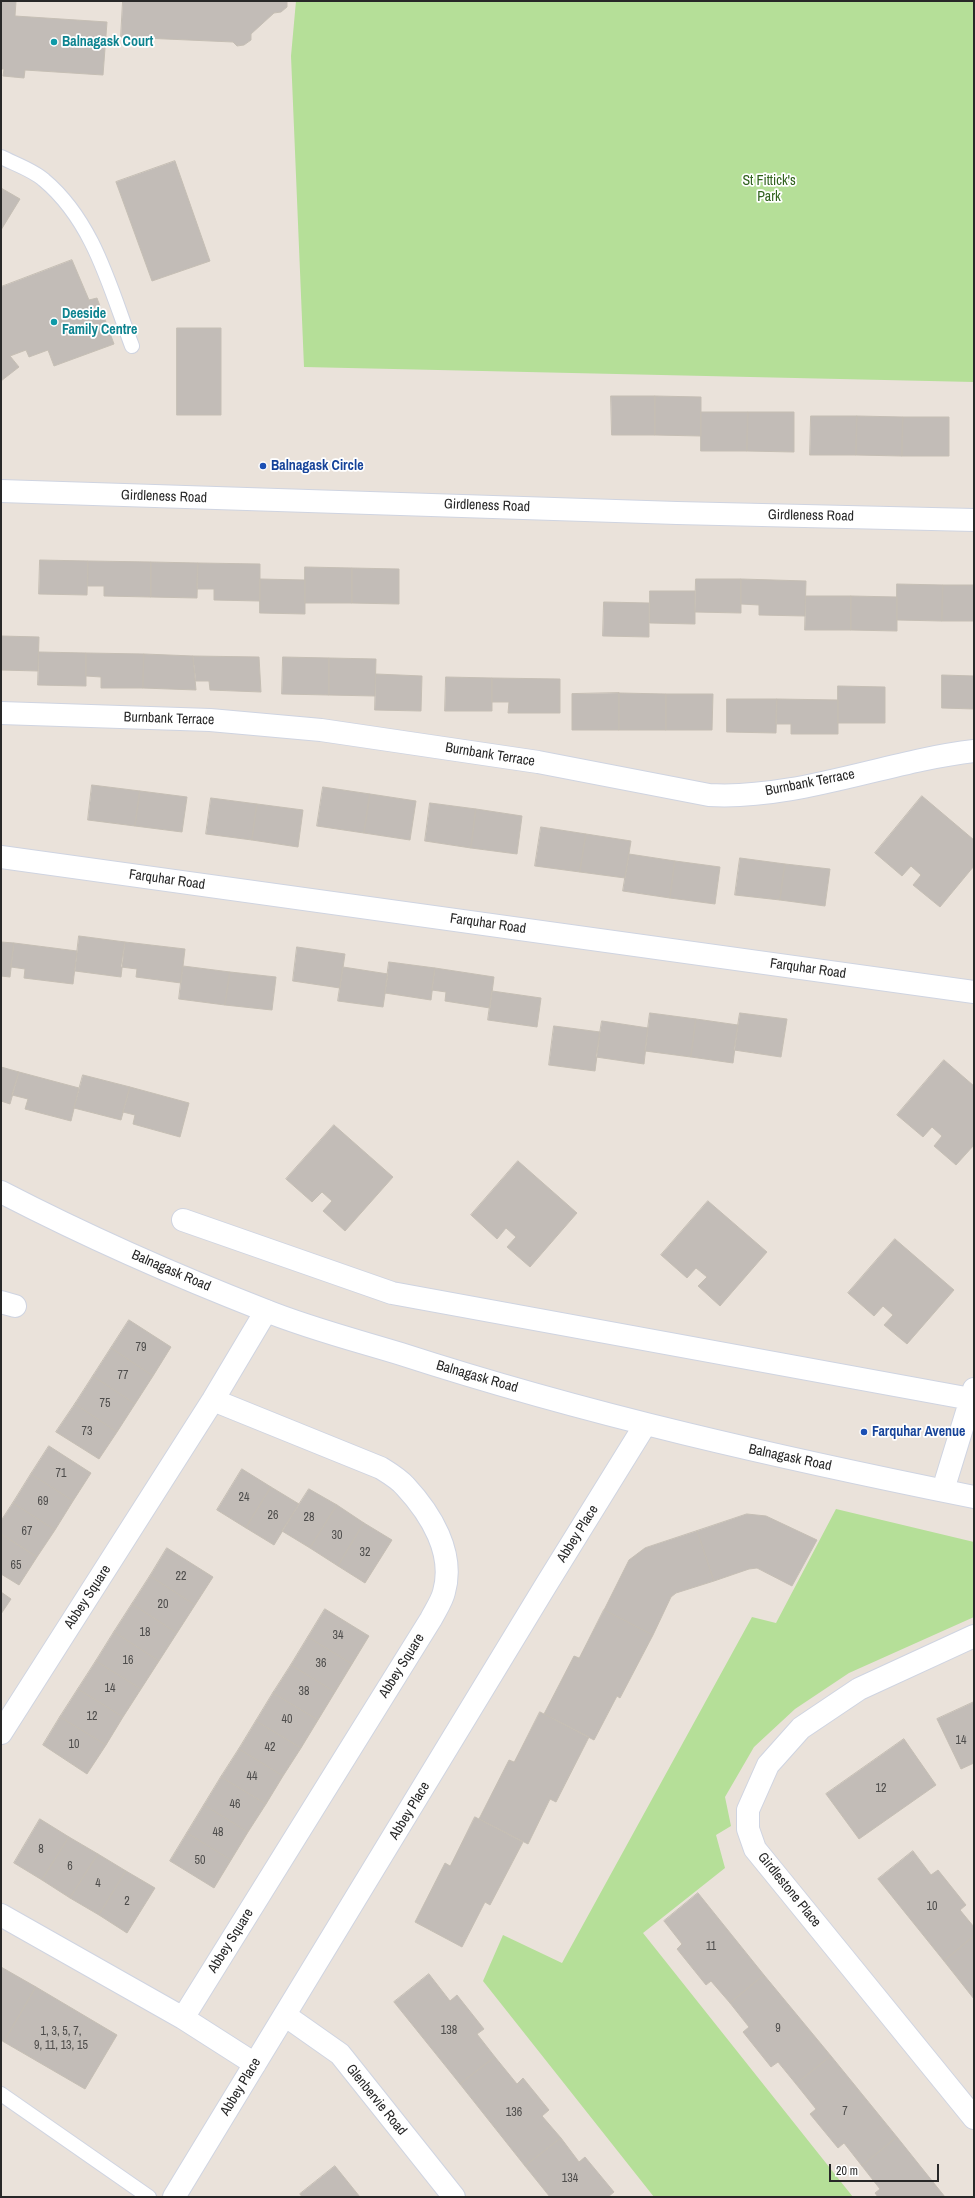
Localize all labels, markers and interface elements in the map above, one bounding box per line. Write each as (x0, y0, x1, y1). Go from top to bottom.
place label: Balnagask Court (62, 34, 153, 50)
marker: Balnagask Court (49, 37, 59, 47)
park label: St Fittick's Park (742, 173, 796, 206)
place label: Deeside Family Centre (62, 306, 137, 338)
marker: Deeside Family Centre (49, 317, 59, 327)
place label: Balnagask Circle (271, 458, 364, 474)
marker: Balnagask Circle (258, 461, 268, 471)
street label: Girdleness Road (121, 487, 207, 507)
street label: Girdleness Road (444, 496, 530, 516)
street label: Girdleness Road (768, 507, 854, 525)
street label: Burnbank Terrace (123, 709, 215, 729)
street label: Burnbank Terrace (444, 740, 536, 770)
street label: Burnbank Terrace (764, 766, 856, 800)
street label: Farquhar Road (128, 866, 206, 894)
street label: Farquhar Road (449, 910, 527, 938)
street label: Farquhar Road (769, 955, 847, 983)
street label: Balnagask Road (129, 1247, 213, 1295)
house number: 79 (136, 1341, 146, 1355)
street label: Balnagask Road (434, 1357, 520, 1397)
house number: 77 (118, 1369, 128, 1383)
house number: 75 (100, 1397, 110, 1411)
place label: Farquhar Avenue (872, 1424, 965, 1440)
house number: 73 (82, 1425, 92, 1439)
marker: Farquhar Avenue (859, 1427, 869, 1437)
street label: Balnagask Road (747, 1441, 833, 1475)
house number: 71 (56, 1467, 66, 1481)
house number: 24 (239, 1491, 249, 1505)
house number: 69 (38, 1495, 48, 1509)
street label: Abbey Place (554, 1502, 602, 1566)
house number: 26 (268, 1509, 278, 1523)
house number: 28 (304, 1511, 314, 1525)
house number: 67 (22, 1525, 32, 1539)
house number: 30 (332, 1529, 342, 1543)
house number: 32 (360, 1546, 370, 1560)
house number: 65 (11, 1559, 21, 1573)
street label: Abbey Square (61, 1562, 115, 1632)
house number: 22 (176, 1570, 186, 1584)
house number: 20 (158, 1598, 168, 1612)
house number: 18 (140, 1626, 150, 1640)
house number: 34 (333, 1629, 343, 1643)
street label: Abbey Square (376, 1631, 428, 1701)
house number: 16 (123, 1654, 133, 1668)
house number: 36 (316, 1657, 326, 1671)
house number: 14 (105, 1682, 115, 1696)
house number: 38 (299, 1685, 309, 1699)
house number: 12 (87, 1710, 97, 1724)
house number: 40 (282, 1713, 292, 1727)
house number: 14 (956, 1734, 966, 1748)
house number: 10 (69, 1738, 79, 1752)
house number: 42 (265, 1741, 275, 1755)
house number: 44 (247, 1770, 257, 1784)
street label: Abbey Place (386, 1779, 434, 1843)
house number: 12 (876, 1782, 886, 1796)
house number: 46 (230, 1798, 240, 1812)
house number: 48 (213, 1826, 223, 1840)
house number: 8 (38, 1843, 44, 1857)
street label: Girdlestone Place (754, 1849, 824, 1931)
house number: 50 (195, 1854, 205, 1868)
house number: 6 (67, 1860, 73, 1874)
house number: 4 (95, 1877, 101, 1891)
house number: 2 (124, 1895, 130, 1909)
house number: 10 (927, 1900, 937, 1914)
street label: Abbey Square (205, 1906, 257, 1976)
house number: 11 (706, 1940, 716, 1954)
house number: 9 (775, 2022, 781, 2036)
house number: 138 (441, 2024, 457, 2038)
house number: 1, 3, 5, 7, 9, 11, 13, 15 (34, 2025, 88, 2053)
street label: Abbey Place (217, 2055, 265, 2119)
street label: Glenbervie Road (342, 2061, 410, 2139)
house number: 7 (842, 2105, 848, 2119)
house number: 136 (506, 2106, 522, 2120)
scale bar (831, 2156, 941, 2182)
text: 20 m (836, 2163, 858, 2179)
house number: 134 (562, 2172, 578, 2186)

